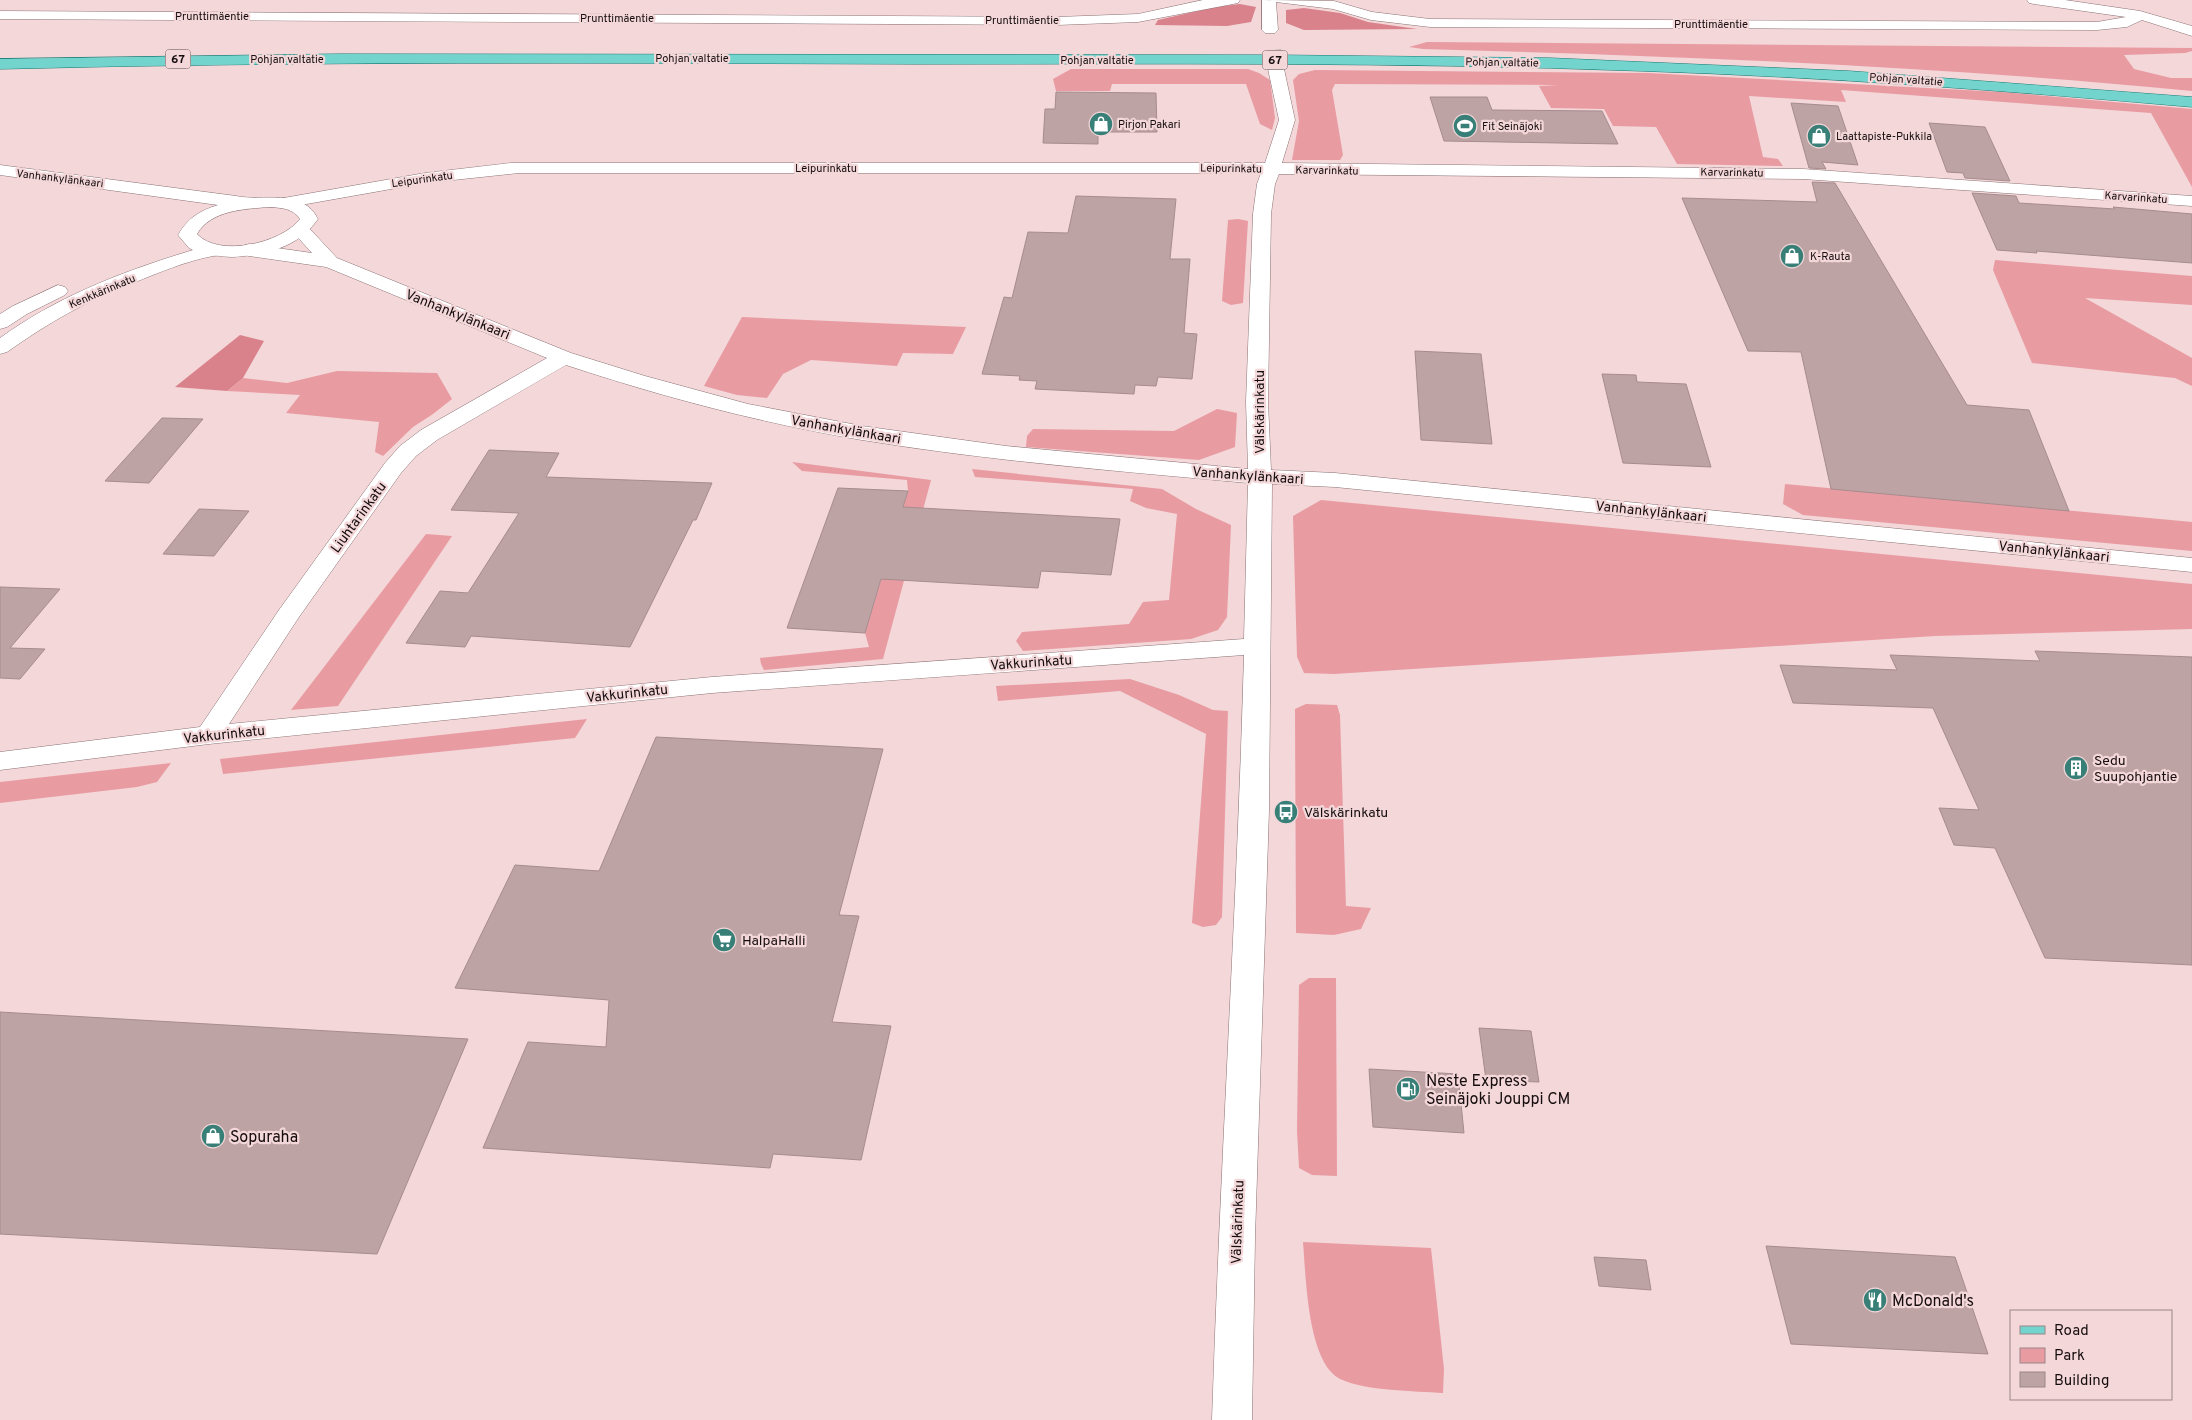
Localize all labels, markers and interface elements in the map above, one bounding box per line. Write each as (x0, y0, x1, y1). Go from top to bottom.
street label: Prunttimäentie (175, 10, 249, 24)
street label: Prunttimäentie (580, 12, 654, 26)
street label: Prunttimäentie (985, 14, 1059, 28)
street label: Prunttimäentie (1674, 18, 1748, 32)
road number: 67 (166, 50, 190, 68)
road number: 67 (1262, 50, 1288, 70)
street label: Pohjan valtatie (655, 52, 729, 66)
street label: Pohjan valtatie (250, 53, 324, 67)
street label: Pohjan valtatie (1060, 54, 1134, 68)
street label: Pohjan valtatie (1465, 55, 1539, 71)
street label: Pohjan valtatie (1869, 70, 1943, 90)
shop icon: Pirjon Pakari (1088, 111, 1114, 137)
sports icon: Fit Seinäjoki (1452, 113, 1478, 139)
place label: Pirjon Pakari (1118, 118, 1181, 132)
place label: Fit Seinäjoki (1482, 120, 1542, 134)
shop icon: Laattapiste-Pukkila (1806, 123, 1832, 149)
place label: Laattapiste-Pukkila (1836, 130, 1932, 144)
street label: Leipurinkatu (1200, 161, 1262, 177)
street label: Leipurinkatu (795, 162, 857, 176)
street label: Karvarinkatu (1295, 163, 1359, 179)
street label: Karvarinkatu (1700, 165, 1764, 181)
street label: Vanhankylänkaari (16, 167, 104, 191)
street label: Leipurinkatu (391, 169, 454, 191)
street label: Karvarinkatu (2104, 189, 2168, 207)
shop icon: K-Rauta (1779, 243, 1805, 269)
place label: K-Rauta (1810, 250, 1851, 264)
street label: Kenkkärinkatu (67, 272, 138, 312)
street label: Vanhankylänkaari (403, 287, 512, 344)
street label: Välskärinkatu (1252, 370, 1269, 454)
street label: Vanhankylänkaari (789, 412, 902, 449)
street label: Vanhankylänkaari (1192, 464, 1304, 489)
street label: Liuhtarinkatu (328, 479, 391, 557)
street label: Vanhankylänkaari (1595, 498, 1707, 527)
street label: Vanhankylänkaari (1998, 538, 2110, 567)
street label: Vakkurinkatu (990, 652, 1073, 675)
street label: Vakkurinkatu (585, 682, 669, 707)
street label: Vakkurinkatu (182, 723, 266, 748)
place label: Sedu Suupohjantie (2094, 753, 2177, 786)
building icon: Sedu Suupohjantie (2063, 755, 2089, 781)
bus stop icon: Välskärinkatu (1273, 799, 1299, 825)
place label: Välskärinkatu (1304, 805, 1388, 822)
supermarket icon: HalpaHalli (711, 927, 737, 953)
place label: HalpaHalli (742, 933, 806, 950)
place label: Neste Express Seinäjoki Jouppi CM (1426, 1072, 1570, 1110)
fuel station icon: Neste Express Seinäjoki Jouppi CM (1395, 1076, 1421, 1102)
shop icon: Sopuraha (200, 1123, 226, 1149)
place label: Sopuraha (230, 1128, 298, 1148)
street label: Välskärinkatu (1229, 1180, 1248, 1264)
restaurant icon: McDonald's (1862, 1287, 1888, 1313)
place label: McDonald's (1892, 1292, 1974, 1312)
legend (2010, 1310, 2172, 1400)
text: Road (2054, 1322, 2089, 1341)
text: Park (2054, 1347, 2085, 1366)
text: Building (2054, 1372, 2109, 1391)

